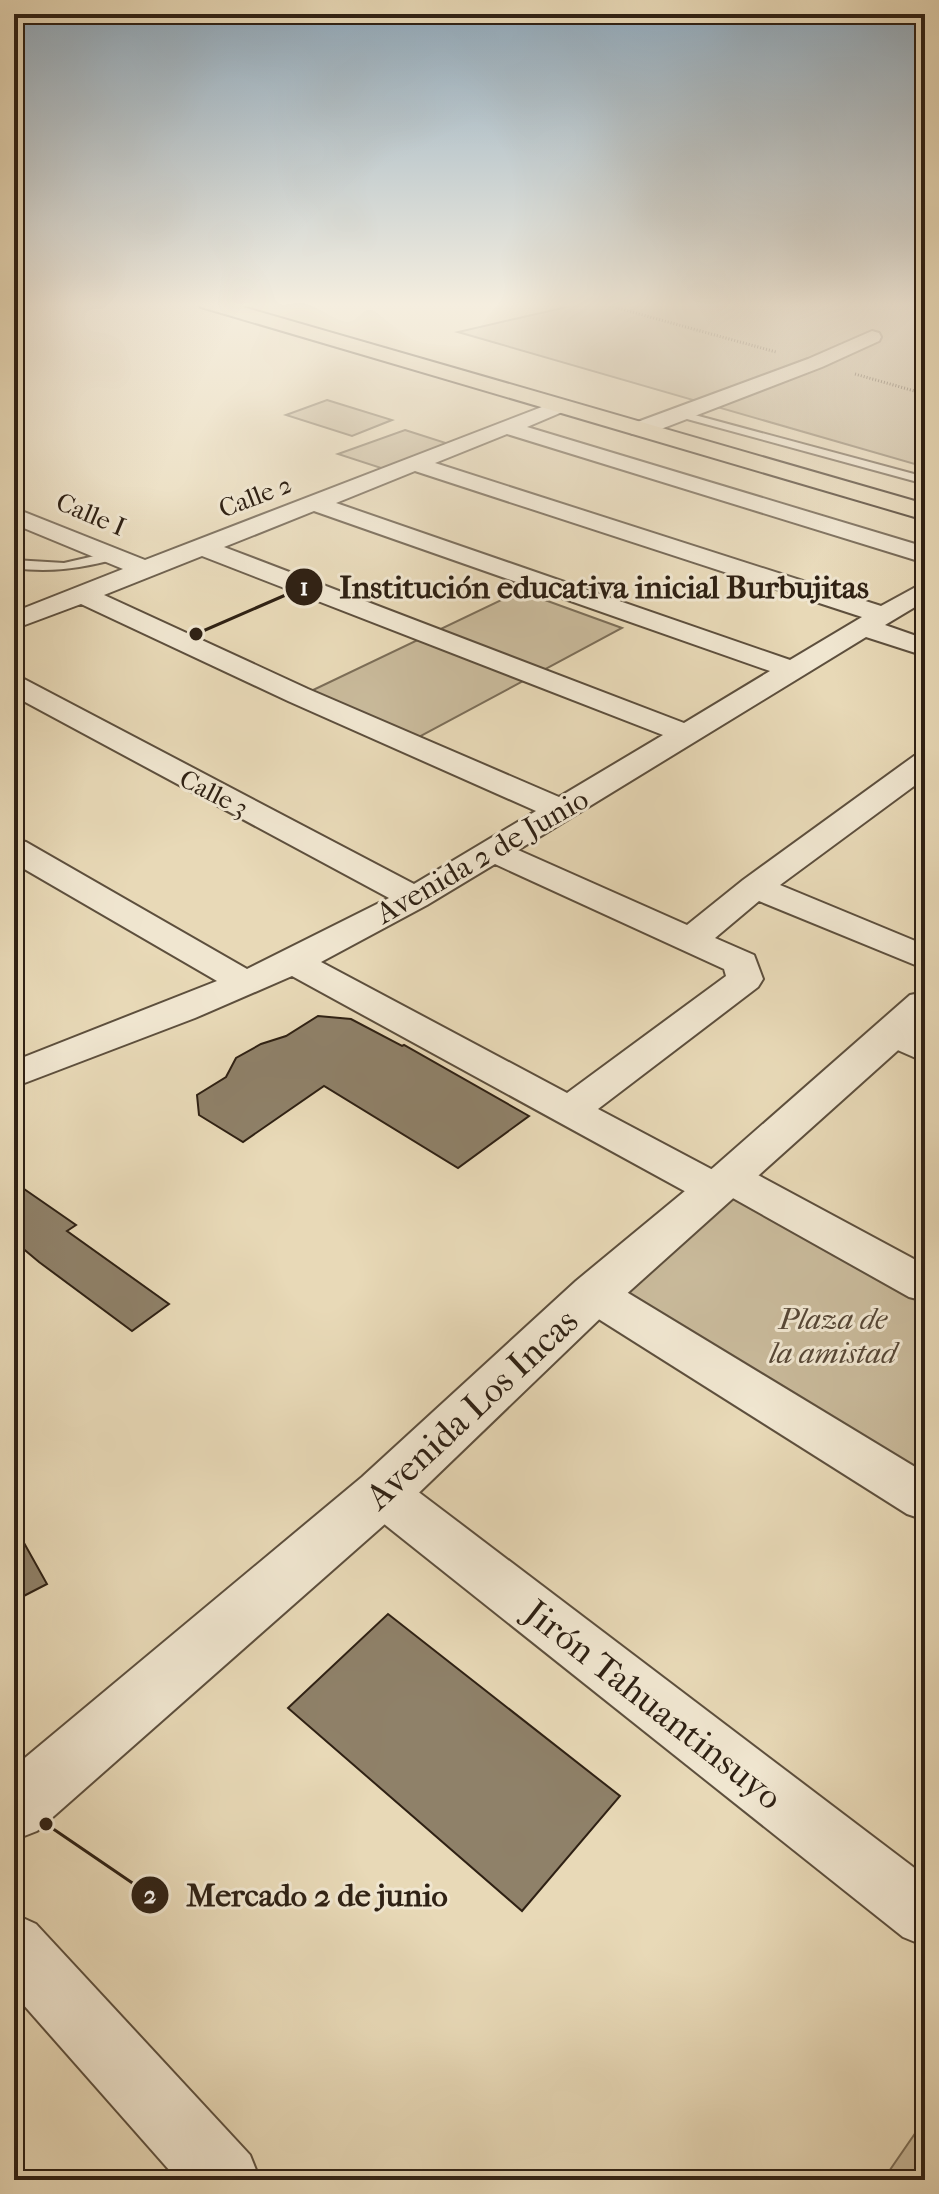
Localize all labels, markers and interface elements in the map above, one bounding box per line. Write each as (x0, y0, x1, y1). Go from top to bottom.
street label: Calle 2 (214, 468, 296, 524)
street label: Calle I (51, 486, 130, 543)
callout: Institución educativa inicial Burbujitas (284, 559, 885, 615)
text: Institución educativa inicial Burbujitas (339, 569, 869, 606)
text: 1 (300, 573, 308, 601)
street label: Calle 3 (174, 763, 253, 824)
street label: Avenida 2 de Junio (369, 781, 595, 932)
street label: Avenida Los Incas (355, 1300, 586, 1519)
park label: Plaza de la amistad (769, 1302, 900, 1371)
street label: Jirón Tahuantinsuyo (514, 1589, 790, 1818)
callout: Mercado 2 de junio (130, 1867, 464, 1923)
text: Mercado 2 de junio (186, 1877, 448, 1914)
text: 2 (144, 1881, 156, 1909)

